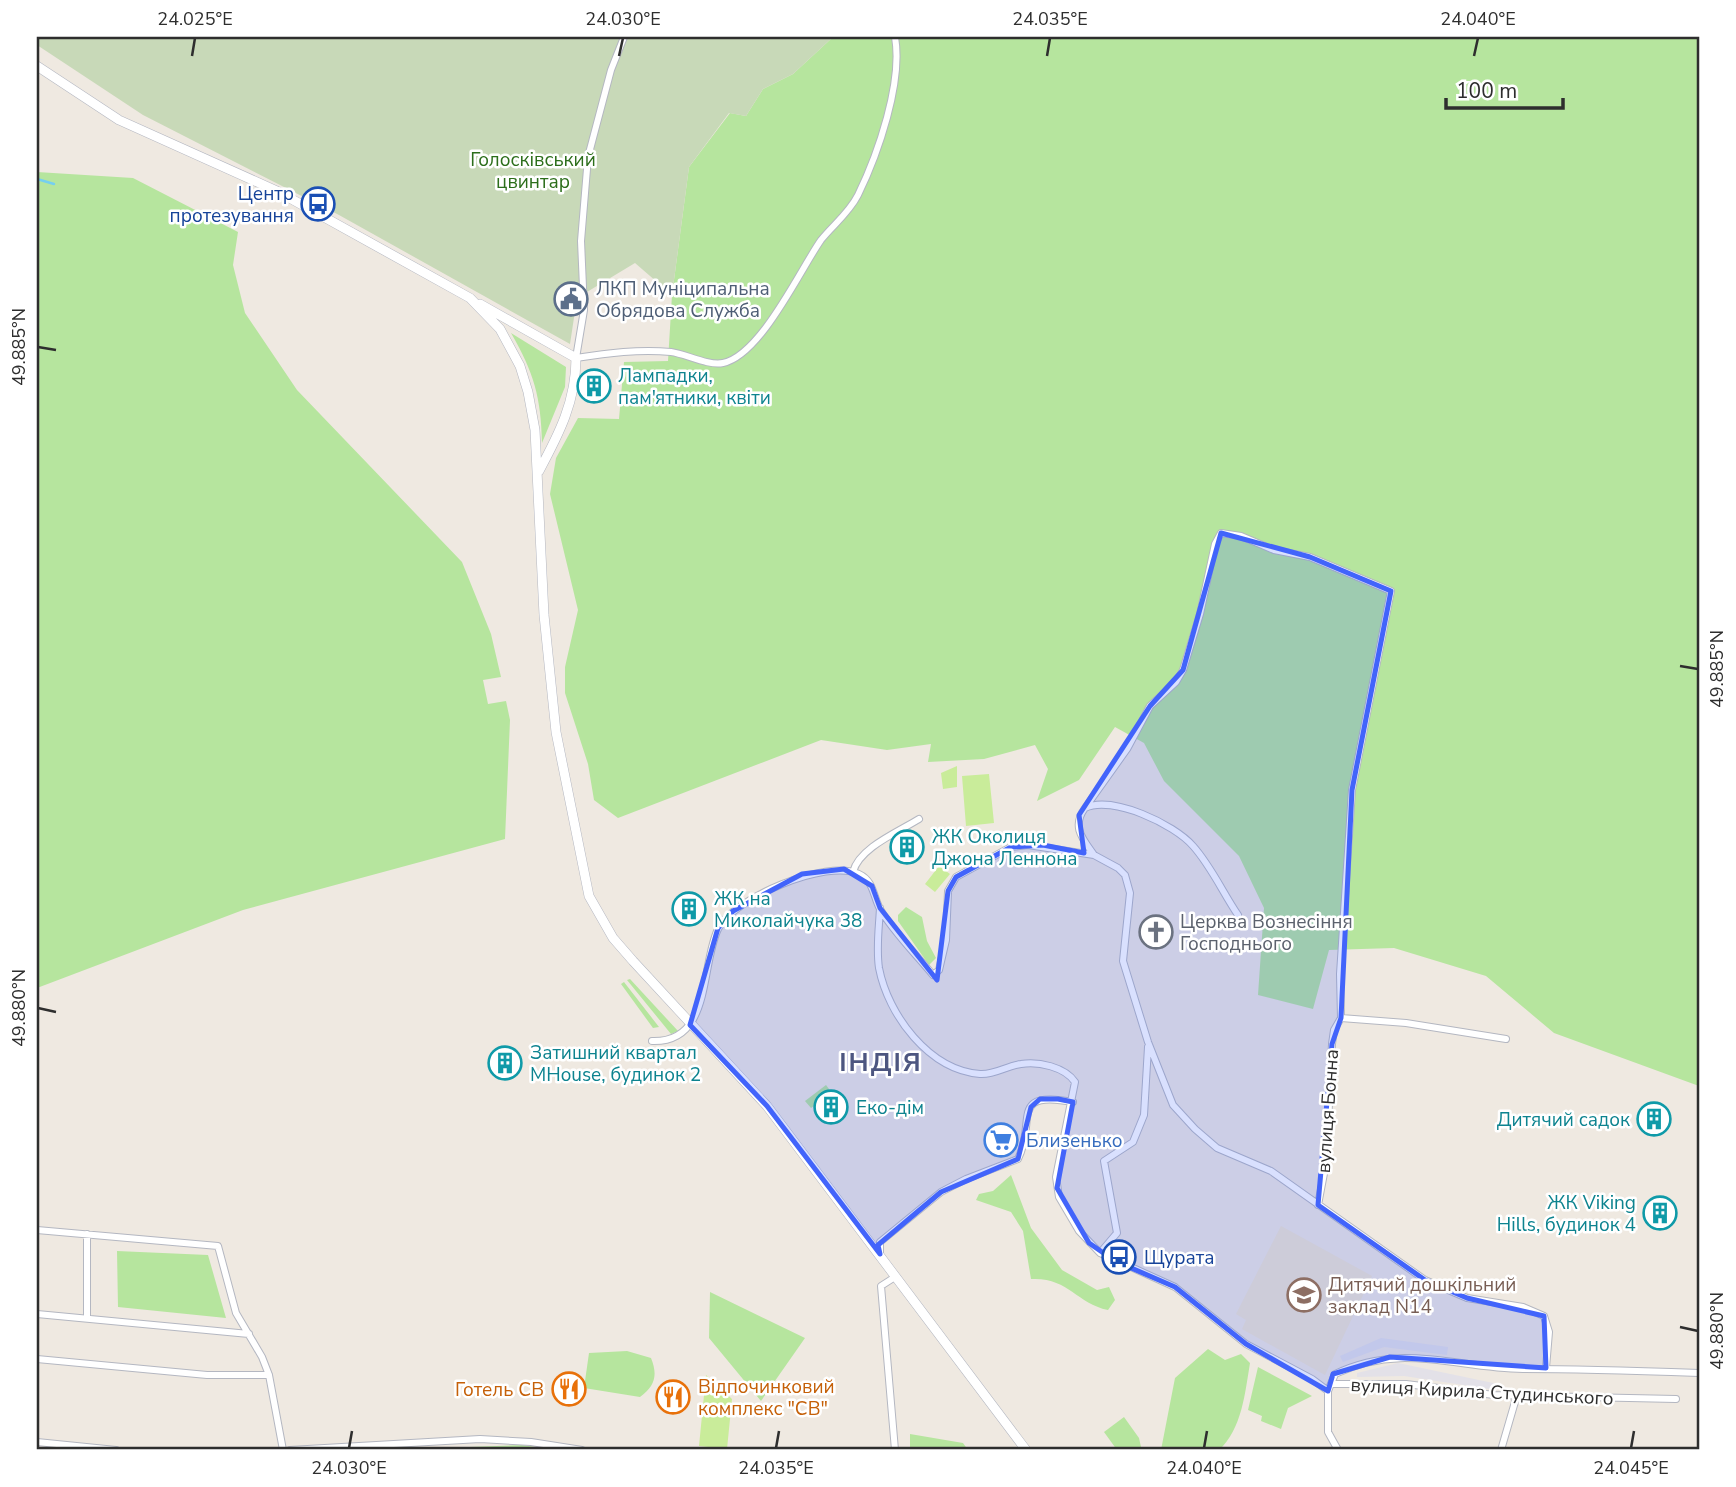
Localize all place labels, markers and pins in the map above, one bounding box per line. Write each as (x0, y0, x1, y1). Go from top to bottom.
place label: Центр протезування (170, 181, 294, 229)
bus stop icon: Центр протезування (299, 185, 337, 223)
place label: ЛКП Муніципальна Обрядова Служба (596, 276, 770, 324)
public building icon: ЛКП Муніципальна Обрядова Служба (552, 280, 590, 318)
place label: Лампадки, пам'ятники, квіти (618, 363, 771, 411)
building icon: Лампадки, пам'ятники, квіти (575, 367, 613, 405)
place label: ЖК Околиця Джона Леннона (932, 824, 1078, 872)
building icon: ЖК Околиця Джона Леннона (888, 828, 926, 866)
place label: ЖК на Миколайчука 38 (714, 886, 863, 934)
building icon: ЖК на Миколайчука 38 (670, 890, 708, 928)
place label: Церква Вознесіння Господнього (1180, 909, 1353, 957)
church icon: Церква Вознесіння Господнього (1137, 913, 1175, 951)
place label: Затишний квартал MHouse, будинок 2 (530, 1040, 701, 1088)
building icon: Затишний квартал MHouse, будинок 2 (486, 1044, 524, 1082)
building icon: Еко-дім (812, 1088, 850, 1126)
place label: Еко-дім (856, 1095, 924, 1121)
building icon: Дитячий садок (1635, 1100, 1673, 1138)
place label: Дитячий садок (1497, 1107, 1630, 1133)
supermarket icon: Близенько (982, 1121, 1020, 1159)
place label: Близенько (1026, 1128, 1122, 1154)
place label: ЖК Viking Hills, будинок 4 (1497, 1190, 1636, 1238)
building icon: ЖК Viking Hills, будинок 4 (1641, 1194, 1679, 1232)
bus stop icon: Щурата (1100, 1238, 1138, 1276)
place label: Щурата (1144, 1245, 1214, 1271)
place label: Дитячий дошкільний заклад N14 (1328, 1272, 1516, 1320)
school or university icon: Дитячий дошкільний заклад N14 (1285, 1276, 1323, 1314)
restaurant icon: Готель СВ (550, 1370, 588, 1408)
place label: Відпочинковий комплекс "СВ" (698, 1374, 835, 1422)
place label: Готель СВ (455, 1377, 544, 1403)
restaurant icon: Відпочинковий комплекс "СВ" (654, 1378, 692, 1416)

